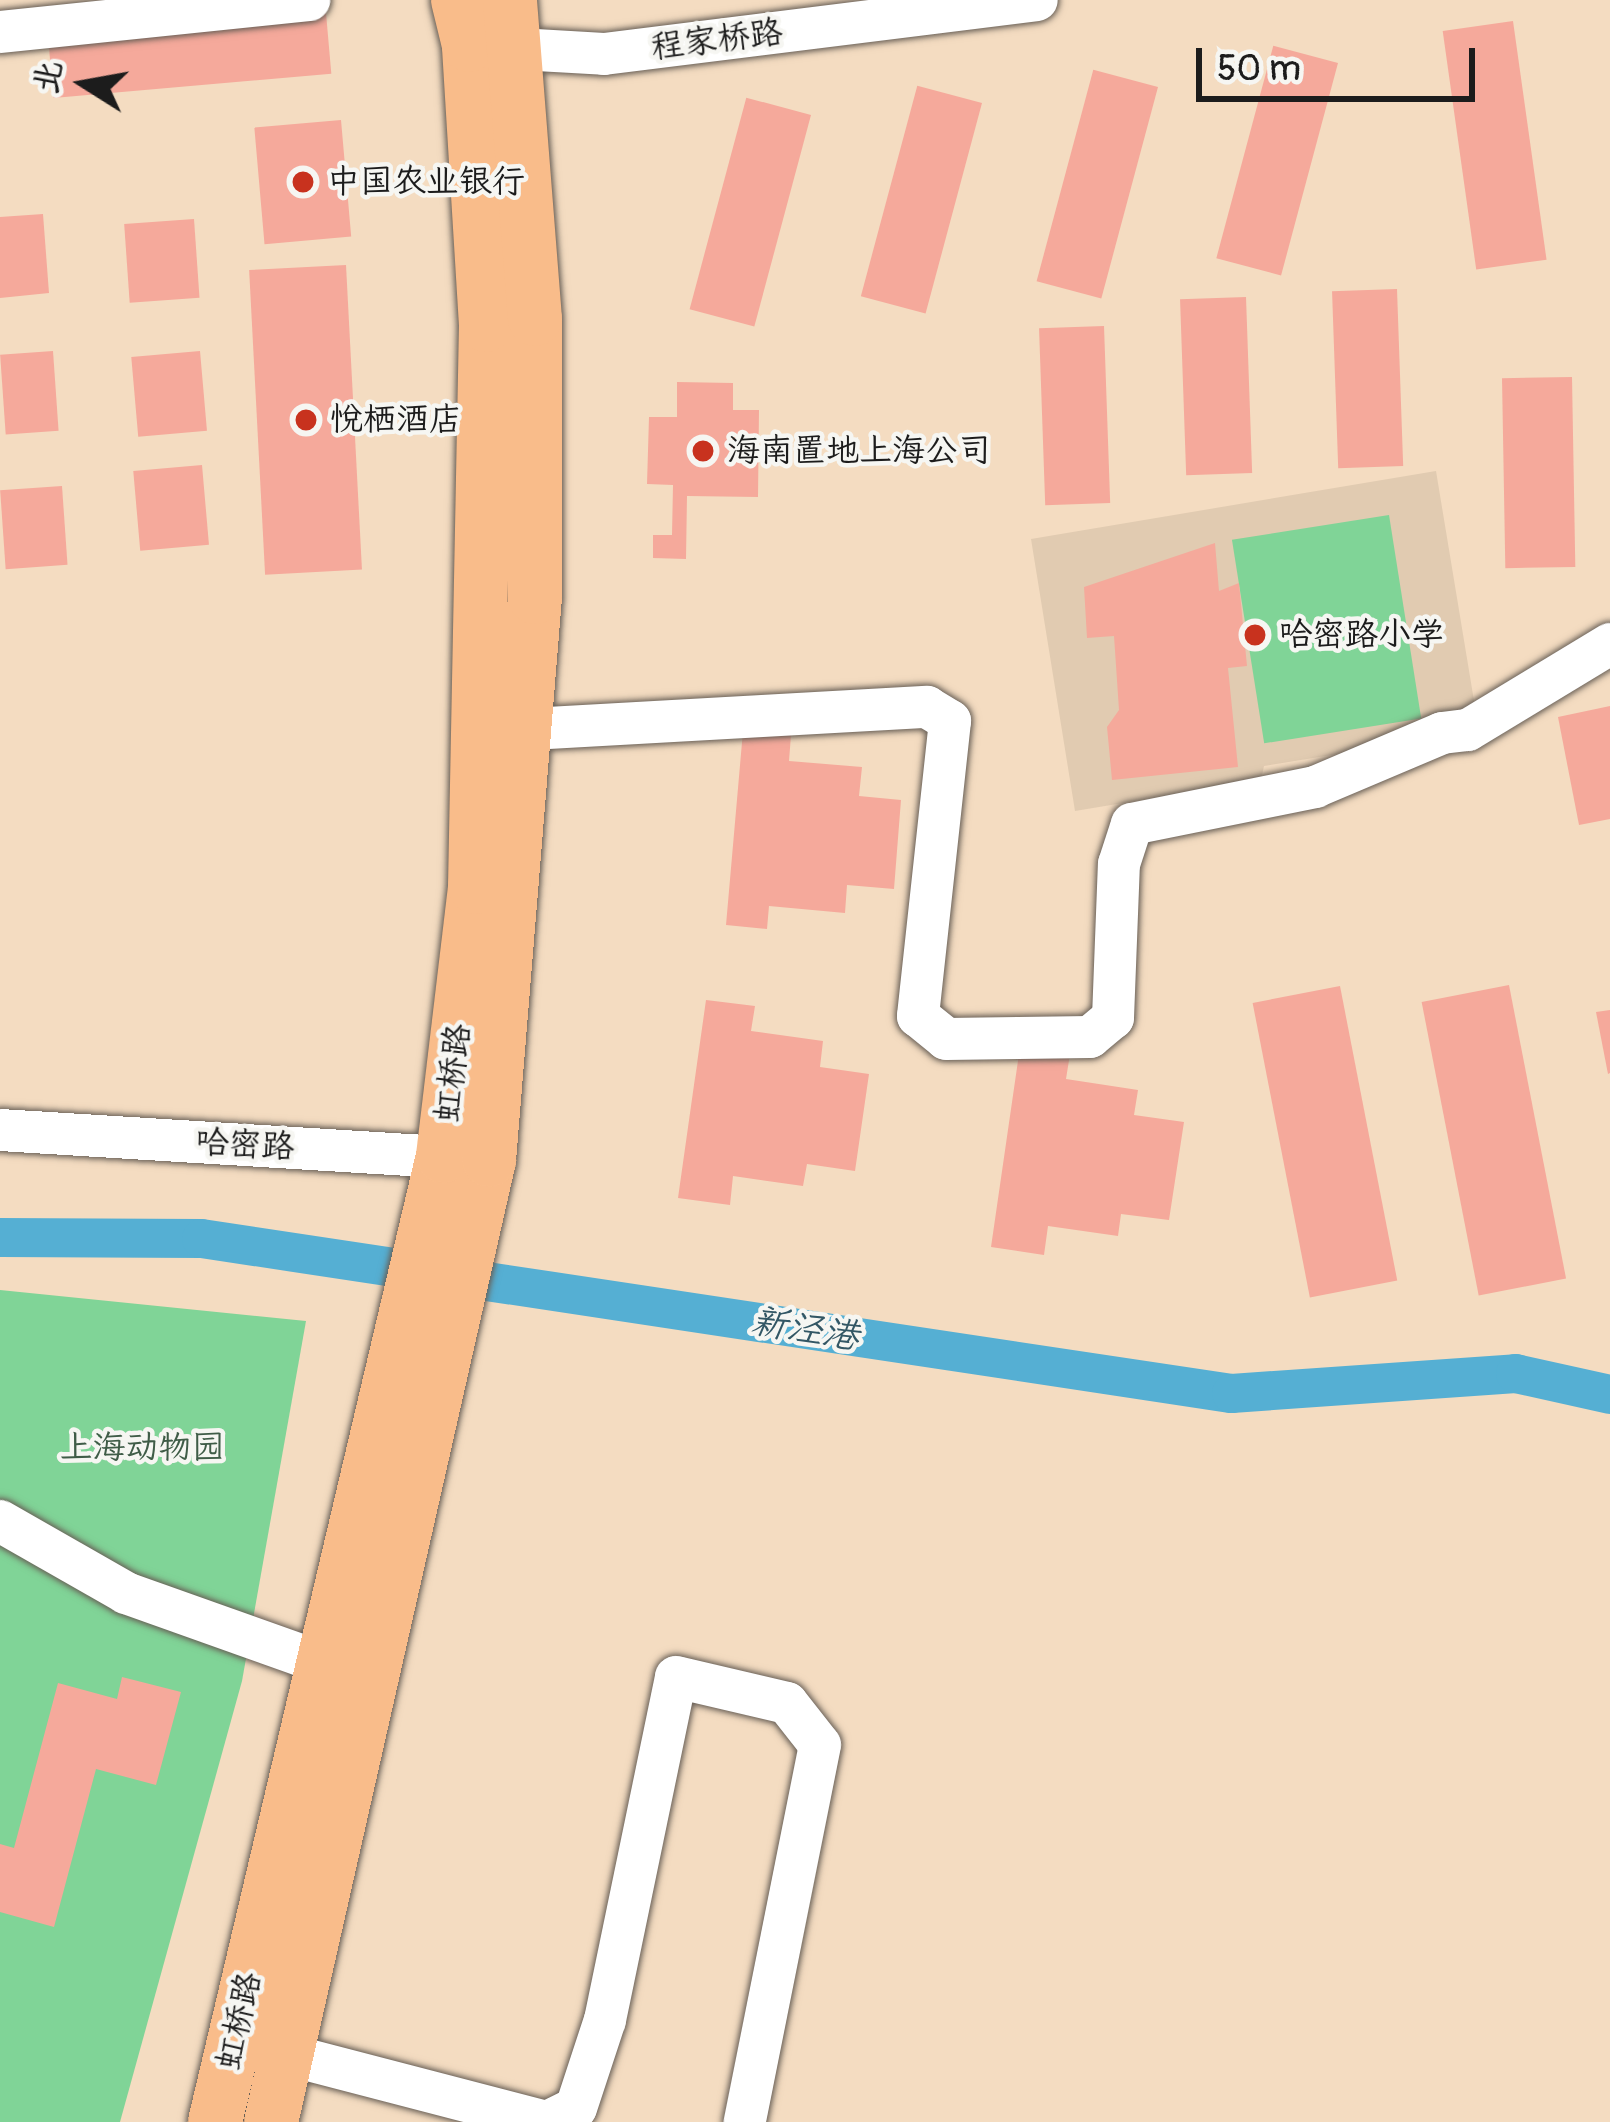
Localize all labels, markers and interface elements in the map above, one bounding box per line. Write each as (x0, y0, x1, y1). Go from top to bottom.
street label: 程家桥路 (649, 12, 785, 68)
north arrow (24, 24, 144, 144)
scale bar (1202, 24, 1481, 98)
text: 50 m (1217, 46, 1301, 91)
text: 北 (25, 57, 71, 97)
place label: 中国农业银行 (327, 162, 525, 202)
marker: 中国农业银行 (290, 169, 316, 195)
place label: 悦栖酒店 (330, 400, 462, 440)
marker: 悦栖酒店 (293, 407, 319, 433)
place label: 海南置地上海公司 (727, 431, 991, 471)
marker: 海南置地上海公司 (690, 438, 716, 464)
place label: 哈密路小学 (1279, 615, 1444, 655)
marker: 哈密路小学 (1242, 622, 1268, 648)
street label: 虹桥路 (427, 1021, 479, 1125)
street label: 哈密路 (195, 1123, 295, 1167)
water label: 新泾港 (748, 1299, 862, 1359)
park label: 上海动物园 (60, 1428, 224, 1468)
street label: 虹桥路 (209, 1968, 269, 2074)

